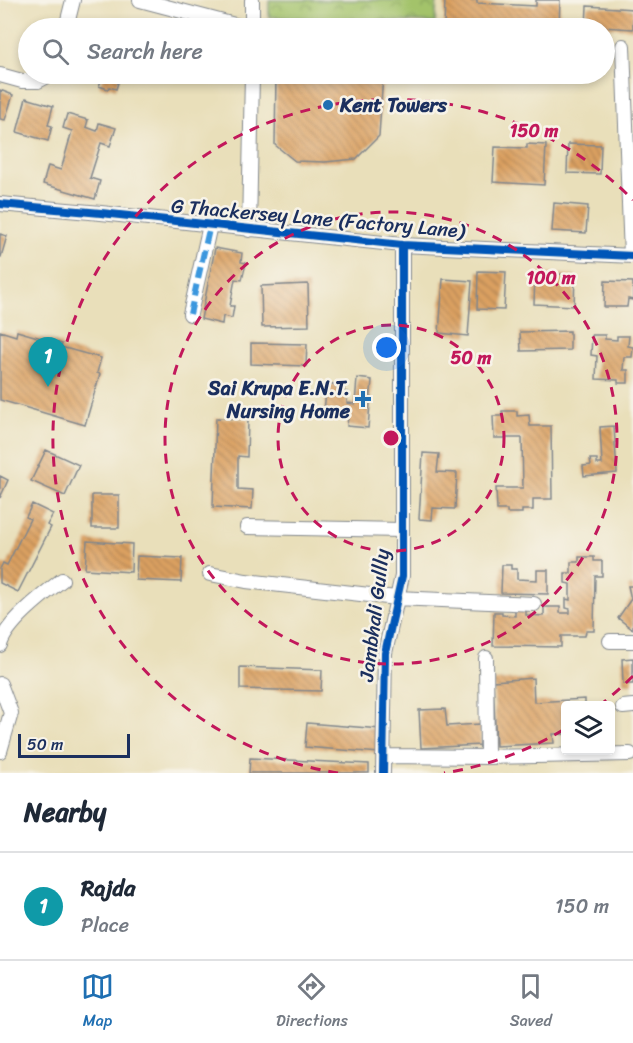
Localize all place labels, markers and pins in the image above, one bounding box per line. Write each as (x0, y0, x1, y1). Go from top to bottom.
place label: Kent Towers (339, 88, 448, 123)
marker: Kent Towers (321, 98, 335, 112)
pin: 1 (28, 338, 68, 387)
place label: Sai Krupa E.N.T. Nursing Home (207, 371, 351, 429)
marker: Sai Krupa E.N.T. Nursing Home (354, 390, 372, 408)
centre of rings (381, 428, 401, 448)

